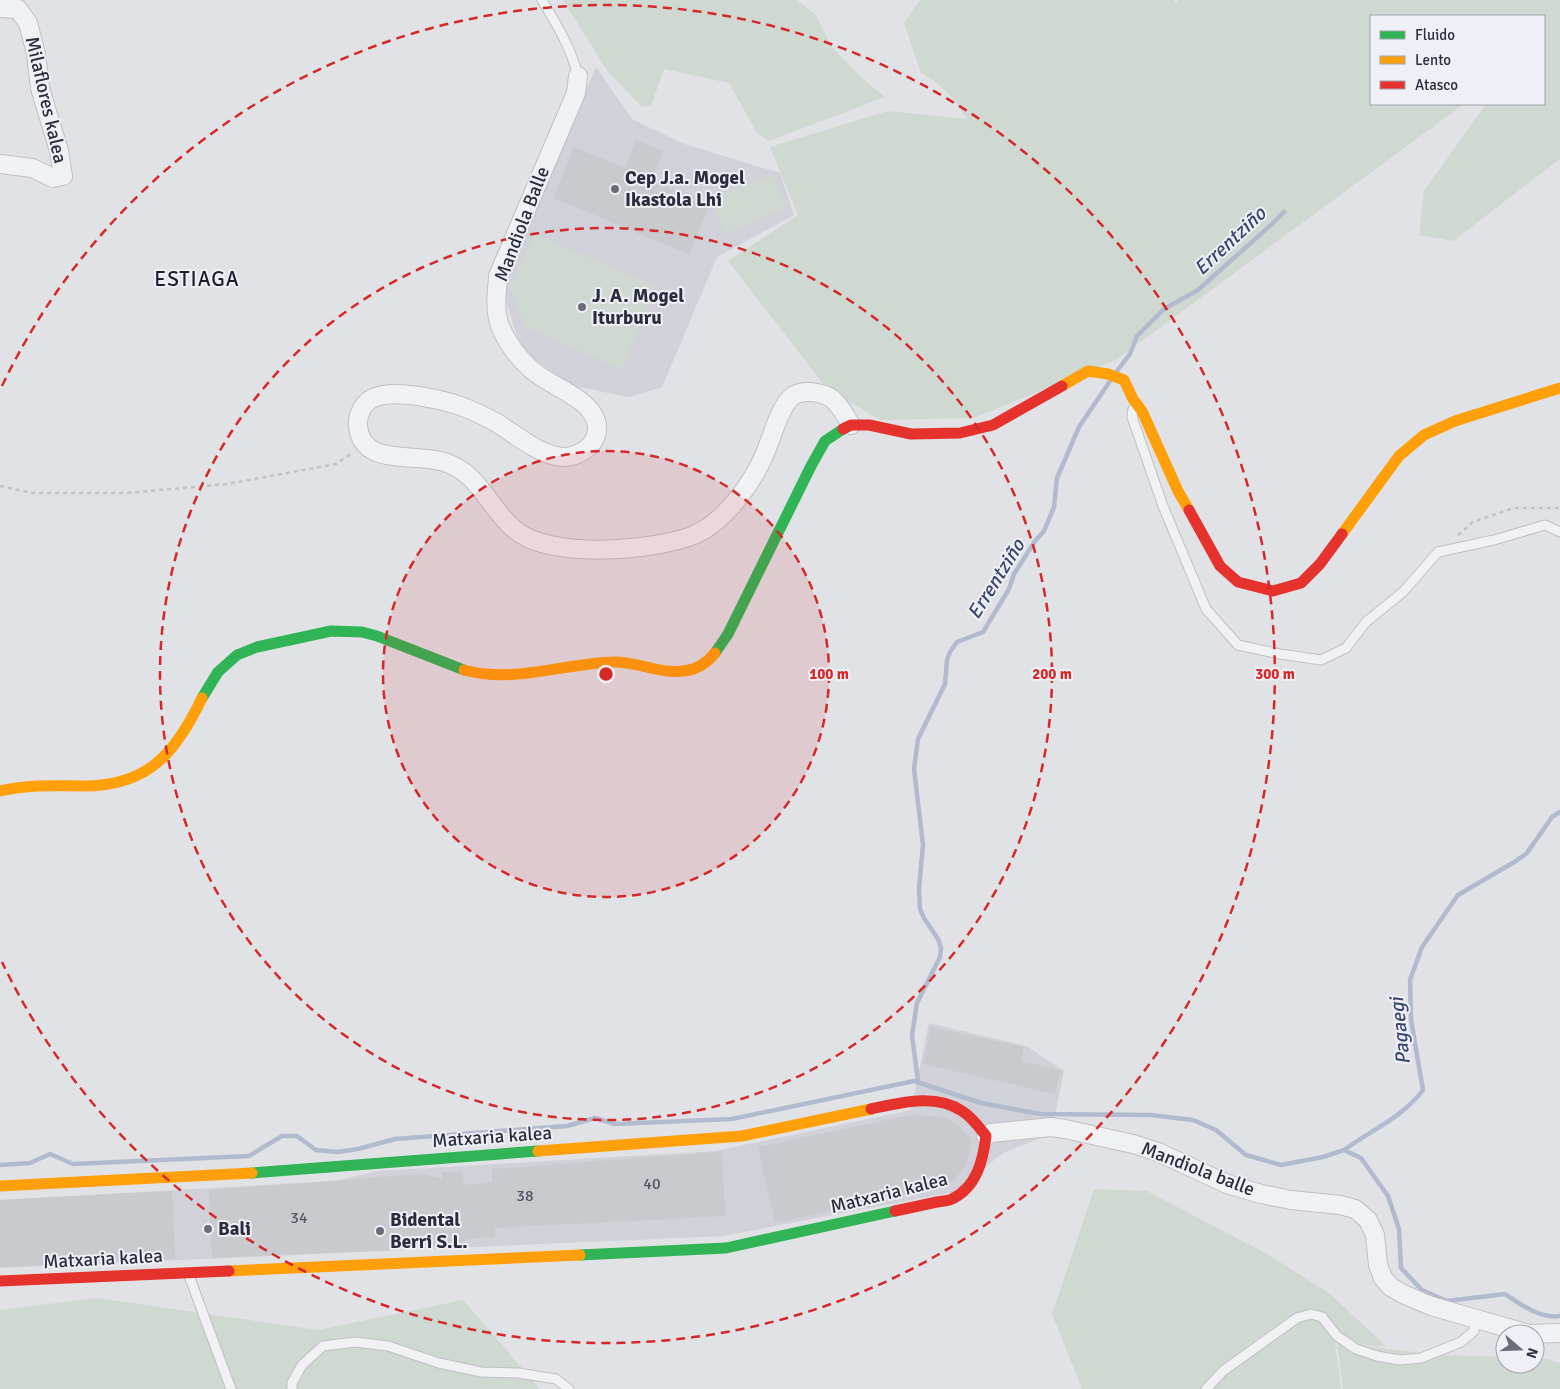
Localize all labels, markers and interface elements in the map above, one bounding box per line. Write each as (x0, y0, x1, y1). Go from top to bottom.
legend (1370, 15, 1545, 105)
text: Fluido (1415, 26, 1455, 44)
street label: Milaflores kalea (20, 34, 72, 166)
text: Lento (1415, 51, 1451, 69)
text: Atasco (1415, 76, 1458, 94)
street label: Mandiola Balle (489, 163, 555, 285)
place label: Cep J.a. Mogel Ikastola Lhi (625, 166, 745, 212)
marker: Cep J.a. Mogel Ikastola Lhi (609, 183, 621, 195)
water label: Errentziño (1189, 200, 1272, 281)
district label: ESTIAGA (154, 266, 240, 292)
place label: J. A. Mogel Iturburu (592, 284, 684, 330)
marker: J. A. Mogel Iturburu (576, 301, 588, 313)
water label: Errentziño (962, 533, 1031, 624)
centre of rings (597, 665, 615, 683)
text: 100 m (809, 665, 849, 683)
text: 200 m (1032, 665, 1072, 683)
text: 300 m (1255, 665, 1295, 683)
water label: Pagaegi (1384, 995, 1416, 1066)
street label: Matxaria kalea (431, 1121, 553, 1153)
street label: Mandiola balle (1138, 1136, 1258, 1202)
street label: Matxaria kalea (828, 1167, 950, 1219)
house number: 40 (643, 1174, 661, 1194)
house number: 38 (516, 1186, 534, 1206)
house number: 34 (290, 1208, 308, 1228)
place label: Bidental Berri S.L. (390, 1208, 468, 1254)
place label: Bali (218, 1217, 251, 1241)
marker: Bali (202, 1223, 214, 1235)
marker: Bidental Berri S.L. (374, 1225, 386, 1237)
street label: Matxaria kalea (42, 1244, 164, 1274)
north arrow (1495, 1324, 1545, 1374)
text: N (1522, 1346, 1541, 1360)

